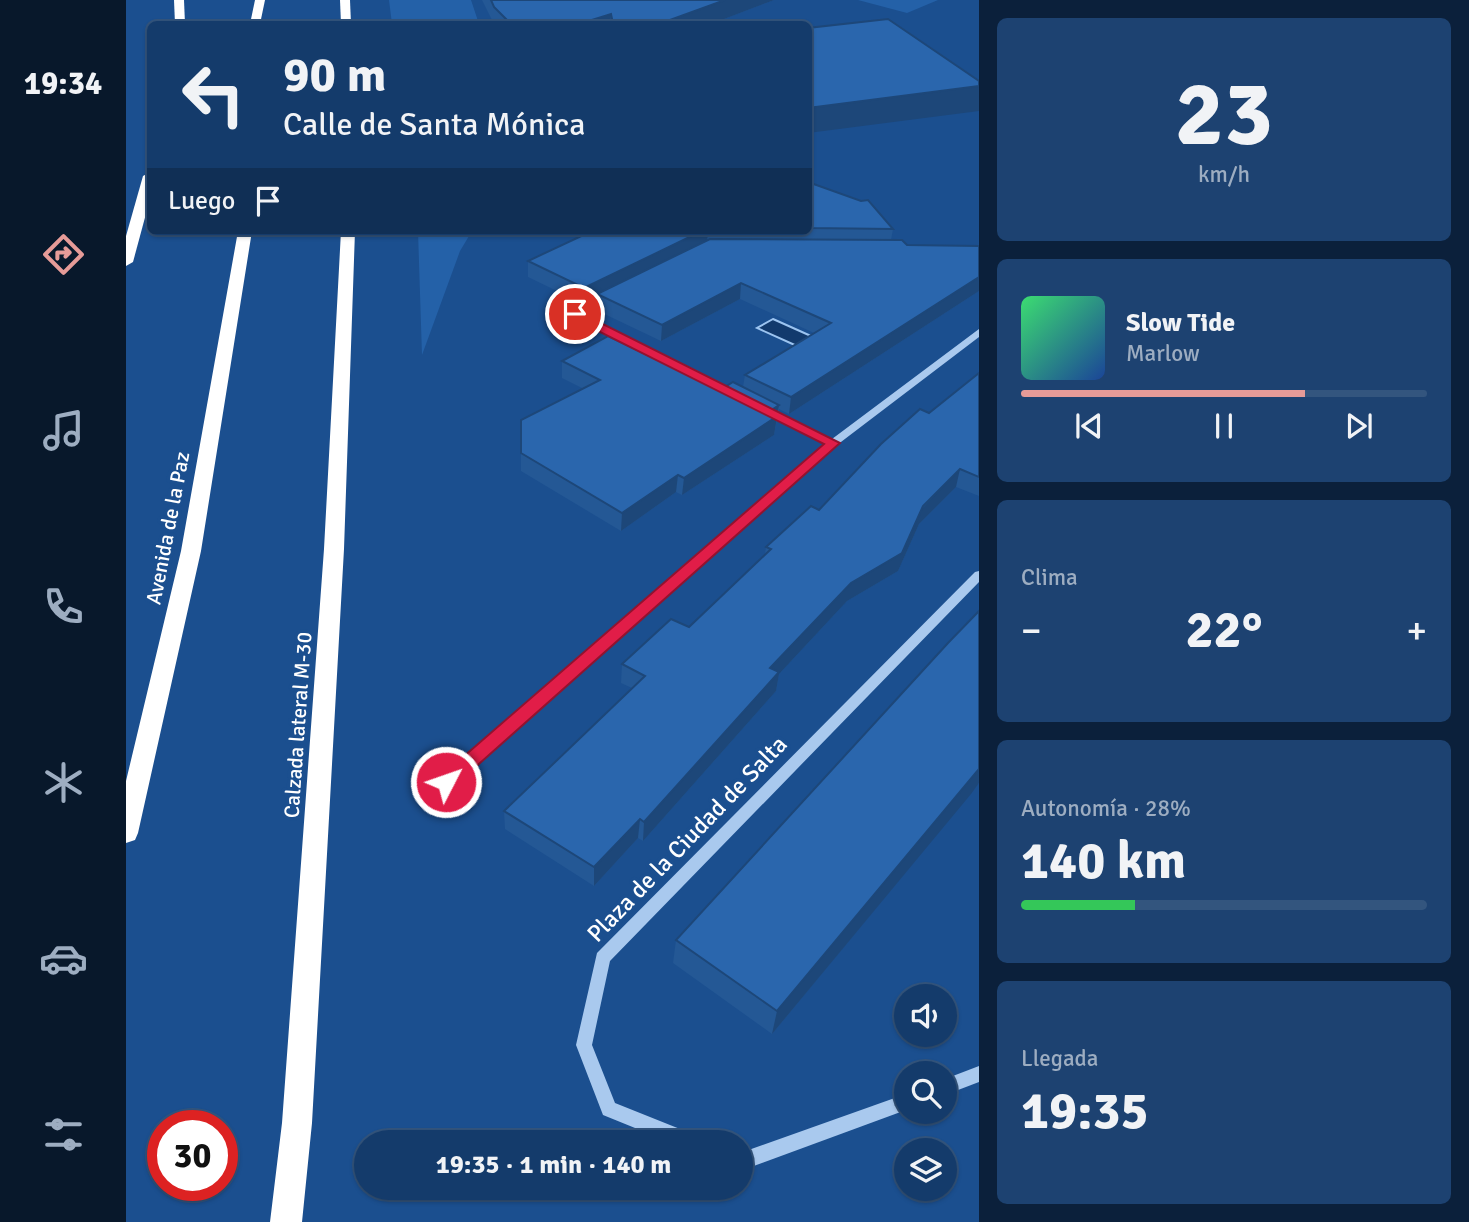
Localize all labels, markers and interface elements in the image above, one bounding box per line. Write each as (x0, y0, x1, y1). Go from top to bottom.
text: 90 m (283, 45, 386, 105)
icon: left (168, 49, 259, 140)
text: 23 (1175, 58, 1273, 171)
text: 19:34 (24, 64, 102, 103)
text: Calle de Santa Mónica (283, 105, 585, 144)
text: km/h (1198, 160, 1250, 189)
icon: arrive (249, 182, 287, 220)
text: Luego (168, 185, 235, 217)
icon: directions (39, 230, 88, 279)
pin (545, 284, 605, 344)
icon: arrive (556, 295, 594, 333)
text: Slow Tide (1126, 307, 1235, 339)
text: Marlow (1126, 339, 1200, 368)
icon: music (39, 406, 88, 455)
icon: previous (1070, 407, 1108, 445)
icon: pause (1205, 407, 1243, 445)
icon: next (1340, 407, 1378, 445)
street label: Avenida de la Paz (140, 449, 196, 607)
text: Clima (1021, 563, 1078, 592)
icon: phone (39, 582, 88, 631)
text: 22° (1186, 598, 1262, 662)
text: − (1021, 607, 1042, 654)
text: + (1406, 607, 1427, 654)
street label: Calzada lateral M-30 (279, 631, 317, 819)
street label: Plaza de la Ciudad de Salta (581, 730, 793, 948)
position arrow (409, 745, 483, 819)
icon: climate (39, 758, 88, 807)
text: Autonomía · 28% (1021, 794, 1191, 823)
text: 140 km (1021, 829, 1186, 893)
icon: car (39, 934, 88, 983)
map controls (894, 984, 957, 1201)
button: sound (894, 984, 957, 1047)
text: Llegada (1021, 1044, 1098, 1073)
button: search (894, 1061, 957, 1124)
text: 19:35 (1021, 1079, 1149, 1143)
icon: filters (39, 1110, 88, 1159)
speed limit sign: 30 (147, 1110, 238, 1201)
button: layers (894, 1138, 957, 1201)
text: 19:35 · 1 min · 140 m (436, 1149, 671, 1181)

